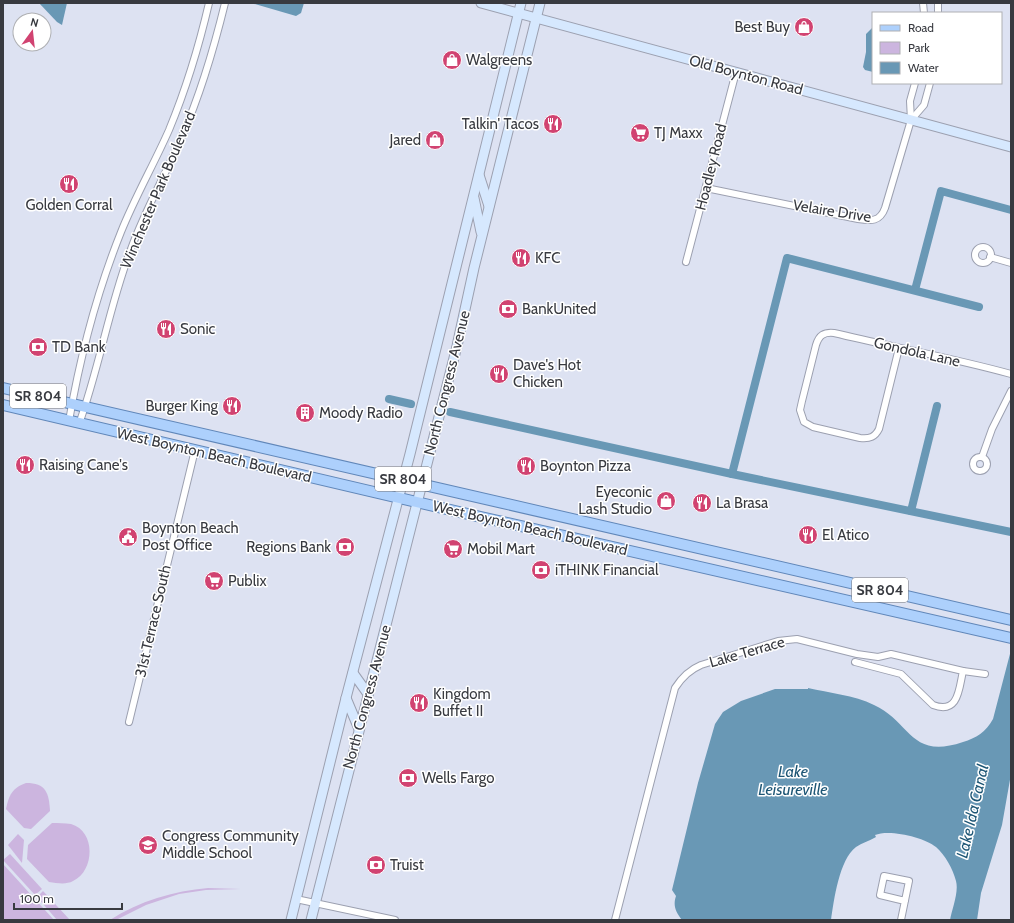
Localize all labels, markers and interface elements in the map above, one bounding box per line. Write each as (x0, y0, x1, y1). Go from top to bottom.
north arrow (12, 12, 52, 52)
legend (872, 12, 1002, 84)
text: N (29, 15, 40, 30)
shop icon: Best Buy (793, 16, 815, 38)
place label: Best Buy (734, 18, 790, 36)
text: Road (908, 20, 934, 35)
text: Park (908, 40, 930, 55)
shop icon: Walgreens (441, 49, 463, 71)
place label: Walgreens (466, 51, 532, 69)
street label: Old Boynton Road (687, 51, 805, 99)
text: Water (908, 60, 939, 75)
street label: Winchester Park Boulevard (117, 109, 199, 271)
restaurant icon: Talkin' Tacos (542, 113, 564, 135)
place label: Talkin' Tacos (462, 115, 539, 133)
supermarket icon: TJ Maxx (629, 122, 651, 144)
street label: Hoadley Road (692, 122, 730, 212)
place label: TJ Maxx (654, 124, 703, 142)
shop icon: Jared (424, 129, 446, 151)
place label: Jared (389, 131, 421, 149)
restaurant icon: Golden Corral (58, 173, 80, 195)
place label: Golden Corral (26, 196, 113, 214)
street label: Velaire Drive (792, 196, 873, 226)
restaurant icon: KFC (510, 247, 532, 269)
place label: KFC (535, 249, 560, 267)
bank icon: BankUnited (497, 298, 519, 320)
place label: BankUnited (522, 300, 596, 318)
street label: North Congress Avenue (420, 308, 474, 457)
restaurant icon: Sonic (155, 318, 177, 340)
place label: Sonic (180, 320, 216, 338)
street label: Gondola Lane (872, 333, 962, 371)
bank icon: TD Bank (27, 336, 49, 358)
place label: TD Bank (52, 338, 106, 356)
place label: Dave's Hot Chicken (513, 356, 581, 391)
restaurant icon: Dave's Hot Chicken (488, 363, 510, 385)
road number: SR 804 (10, 384, 66, 408)
restaurant icon: Burger King (221, 395, 243, 417)
place label: Burger King (145, 397, 219, 415)
building icon: Moody Radio (294, 402, 316, 424)
place label: Moody Radio (319, 404, 403, 422)
street label: West Boynton Beach Boulevard (115, 424, 313, 486)
restaurant icon: Raising Cane's (14, 454, 36, 476)
restaurant icon: Boynton Pizza (515, 455, 537, 477)
place label: Raising Cane's (39, 456, 128, 474)
place label: Boynton Pizza (540, 457, 632, 475)
road number: SR 804 (375, 467, 431, 491)
place label: Eyeconic Lash Studio (578, 483, 652, 518)
shop icon: Eyeconic Lash Studio (655, 490, 677, 512)
restaurant icon: La Brasa (691, 492, 713, 514)
place label: La Brasa (716, 494, 769, 512)
street label: West Boynton Beach Boulevard (431, 497, 629, 559)
place label: Boynton Beach Post Office (142, 519, 239, 554)
restaurant icon: El Atico (797, 524, 819, 546)
public building icon: Boynton Beach Post Office (117, 526, 139, 548)
place label: El Atico (822, 526, 869, 544)
bank icon: Regions Bank (334, 536, 356, 558)
place label: Regions Bank (246, 538, 331, 556)
supermarket icon: Mobil Mart (442, 538, 464, 560)
place label: Mobil Mart (467, 540, 535, 558)
bank icon: iTHINK Financial (530, 559, 552, 581)
place label: iTHINK Financial (555, 561, 659, 579)
street label: 31st Terrace South (131, 563, 175, 679)
supermarket icon: Publix (203, 570, 225, 592)
place label: Publix (228, 572, 267, 590)
road number: SR 804 (852, 578, 908, 602)
street label: North Congress Avenue (339, 623, 395, 771)
street label: Lake Terrace (707, 633, 787, 671)
place label: Kingdom Buffet II (433, 685, 491, 720)
restaurant icon: Kingdom Buffet II (408, 692, 430, 714)
water label: Lake Leisureville (758, 762, 828, 799)
water label: Lake Ida Canal (952, 762, 993, 860)
bank icon: Wells Fargo (397, 767, 419, 789)
place label: Wells Fargo (422, 769, 495, 787)
place label: Congress Community Middle School (162, 827, 299, 862)
school or university icon: Congress Community Middle School (137, 834, 159, 856)
bank icon: Truist (365, 854, 387, 876)
place label: Truist (390, 856, 424, 874)
scale bar (14, 885, 122, 911)
text: 100 m (20, 891, 54, 906)

